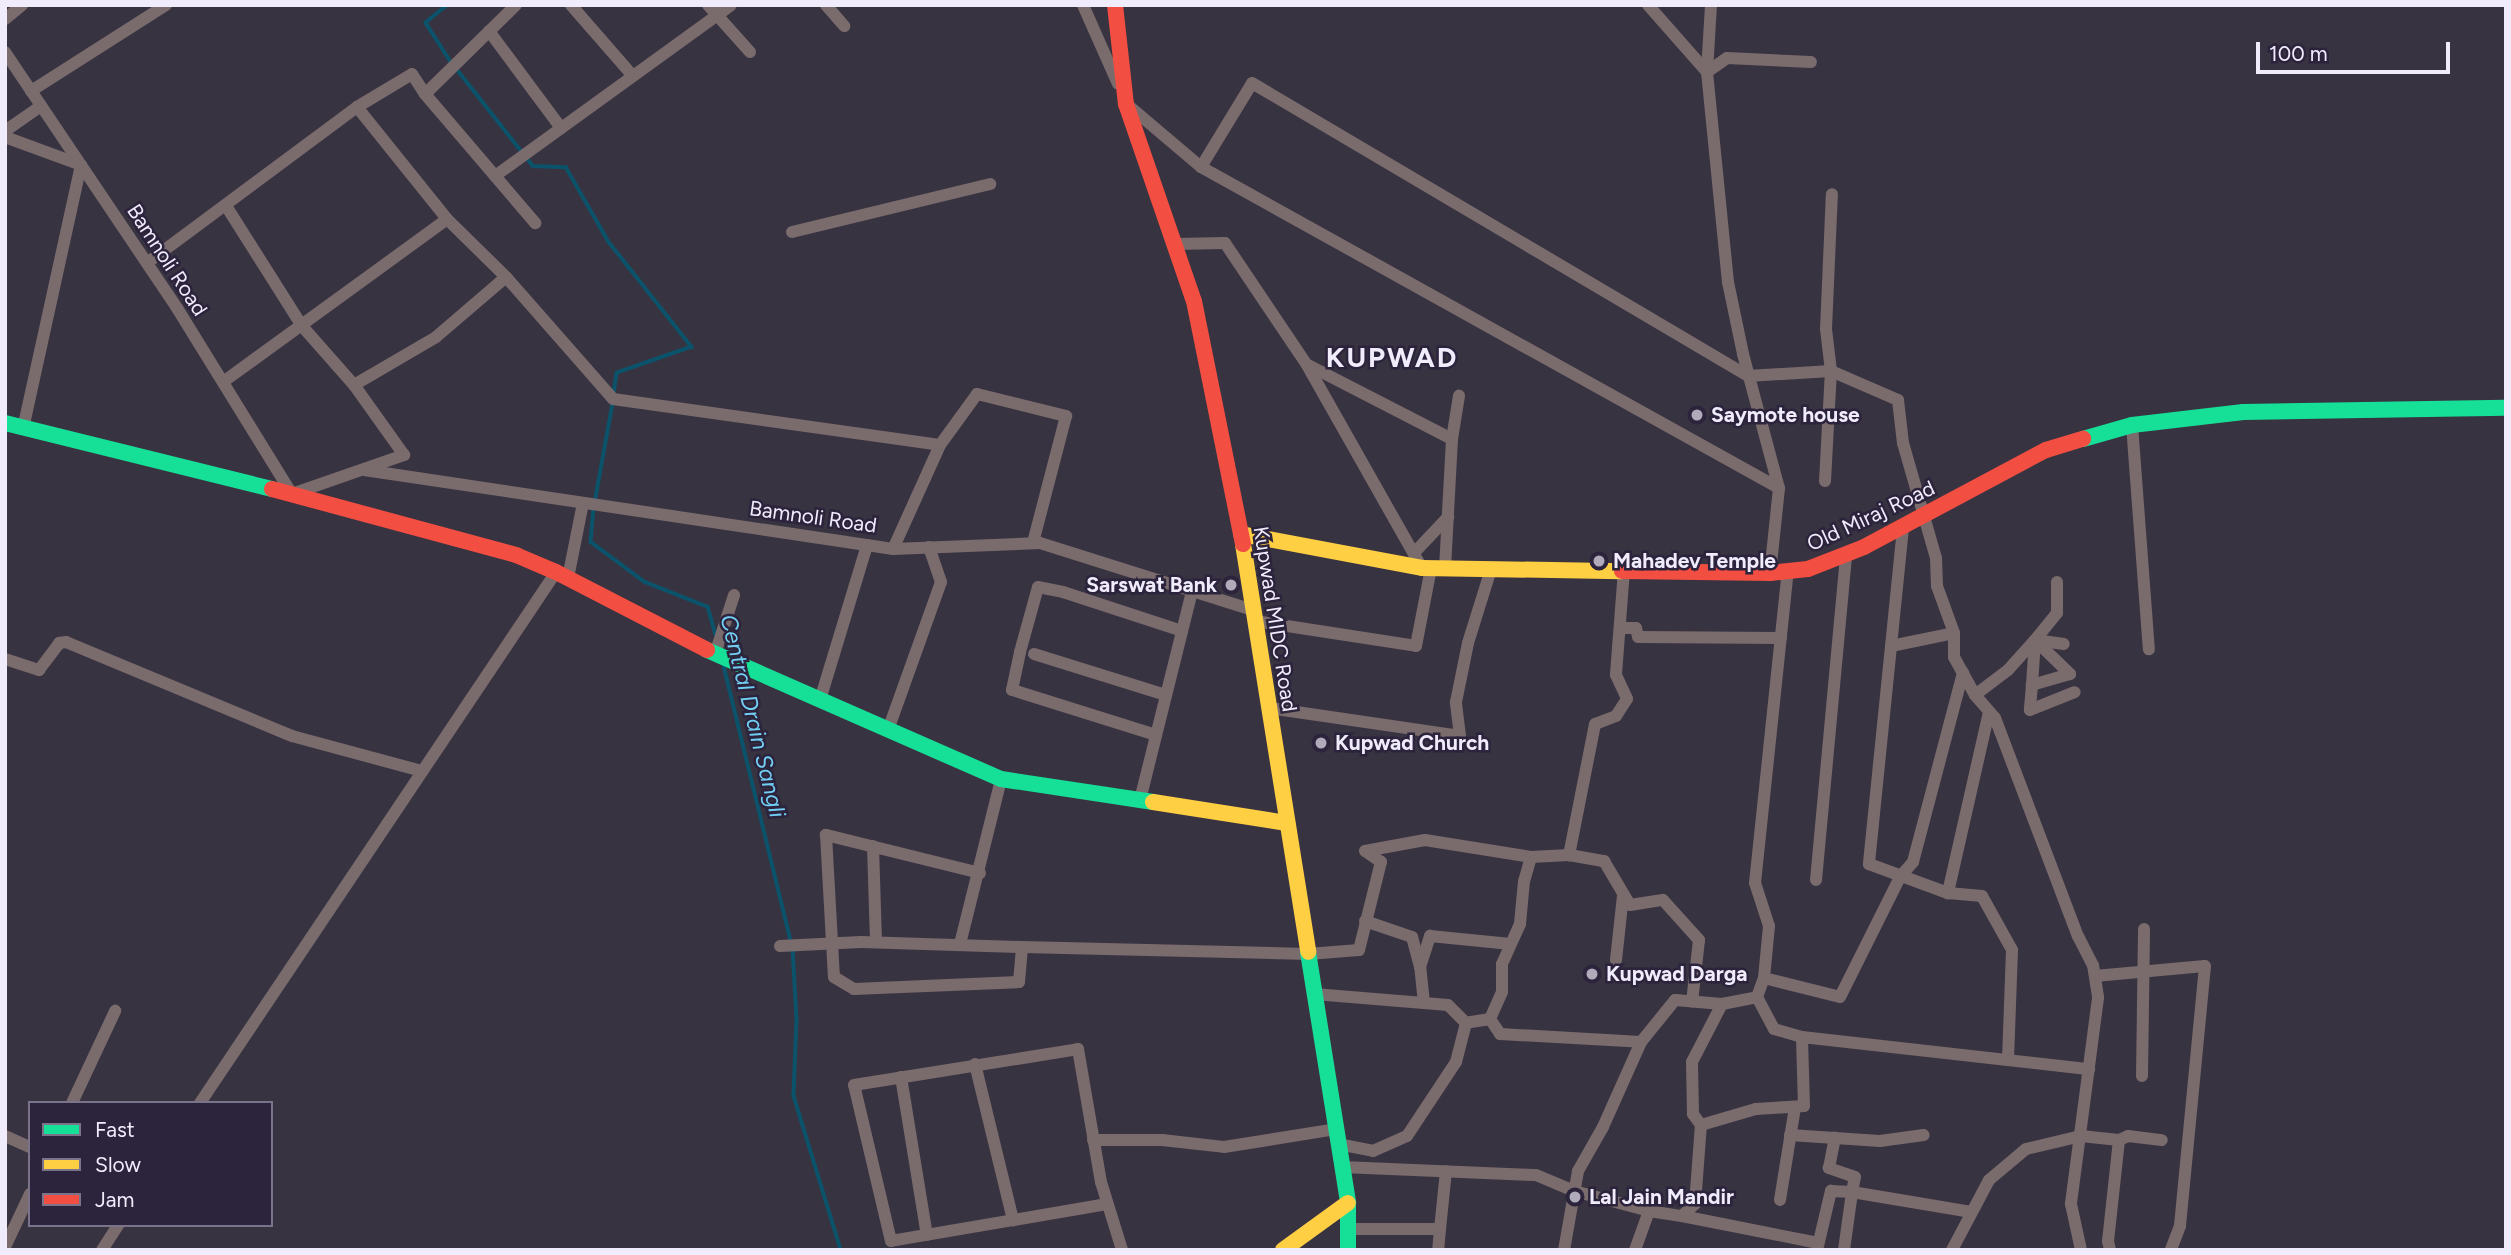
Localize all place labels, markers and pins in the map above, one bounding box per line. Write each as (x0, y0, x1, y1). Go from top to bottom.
place label: Saymote house (1711, 402, 1860, 428)
marker: Saymote house (1689, 407, 1705, 423)
place label: Mahadev Temple (1613, 548, 1776, 574)
marker: Mahadev Temple (1591, 553, 1607, 569)
place label: Sarswat Bank (1086, 572, 1217, 598)
marker: Sarswat Bank (1223, 577, 1239, 593)
place label: Kupwad Church (1335, 730, 1489, 756)
marker: Kupwad Church (1313, 735, 1329, 751)
place label: Kupwad Darga (1606, 961, 1747, 987)
marker: Kupwad Darga (1584, 966, 1600, 982)
place label: Lal Jain Mandir (1589, 1184, 1734, 1210)
marker: Lal Jain Mandir (1567, 1189, 1583, 1205)

